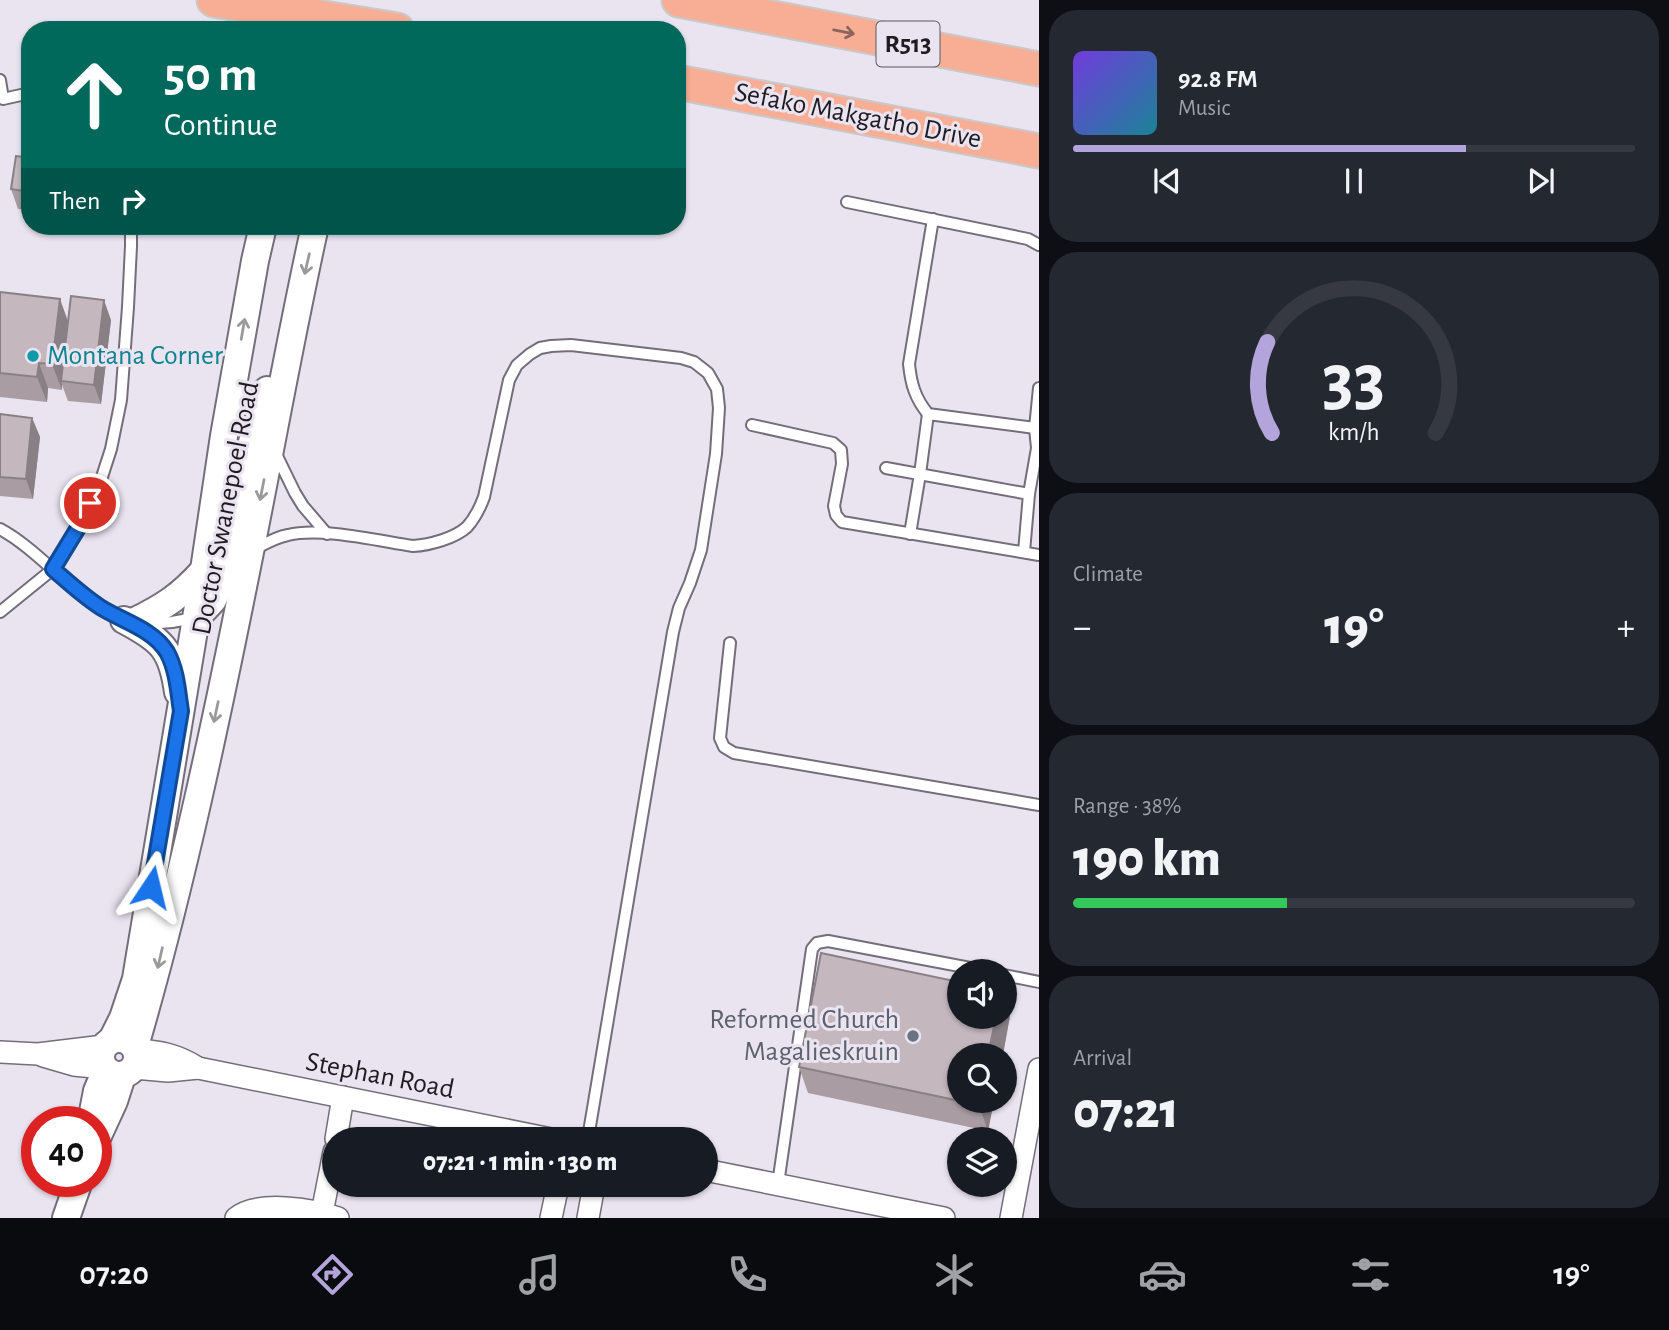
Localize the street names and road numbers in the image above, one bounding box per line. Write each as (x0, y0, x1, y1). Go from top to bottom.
road number: R513 (876, 22, 940, 66)
street label: Sefako Makgatho Drive (732, 78, 984, 154)
street label: Doctor Swanepoel Road (188, 379, 264, 637)
street label: Stephan Road (303, 1048, 457, 1104)

